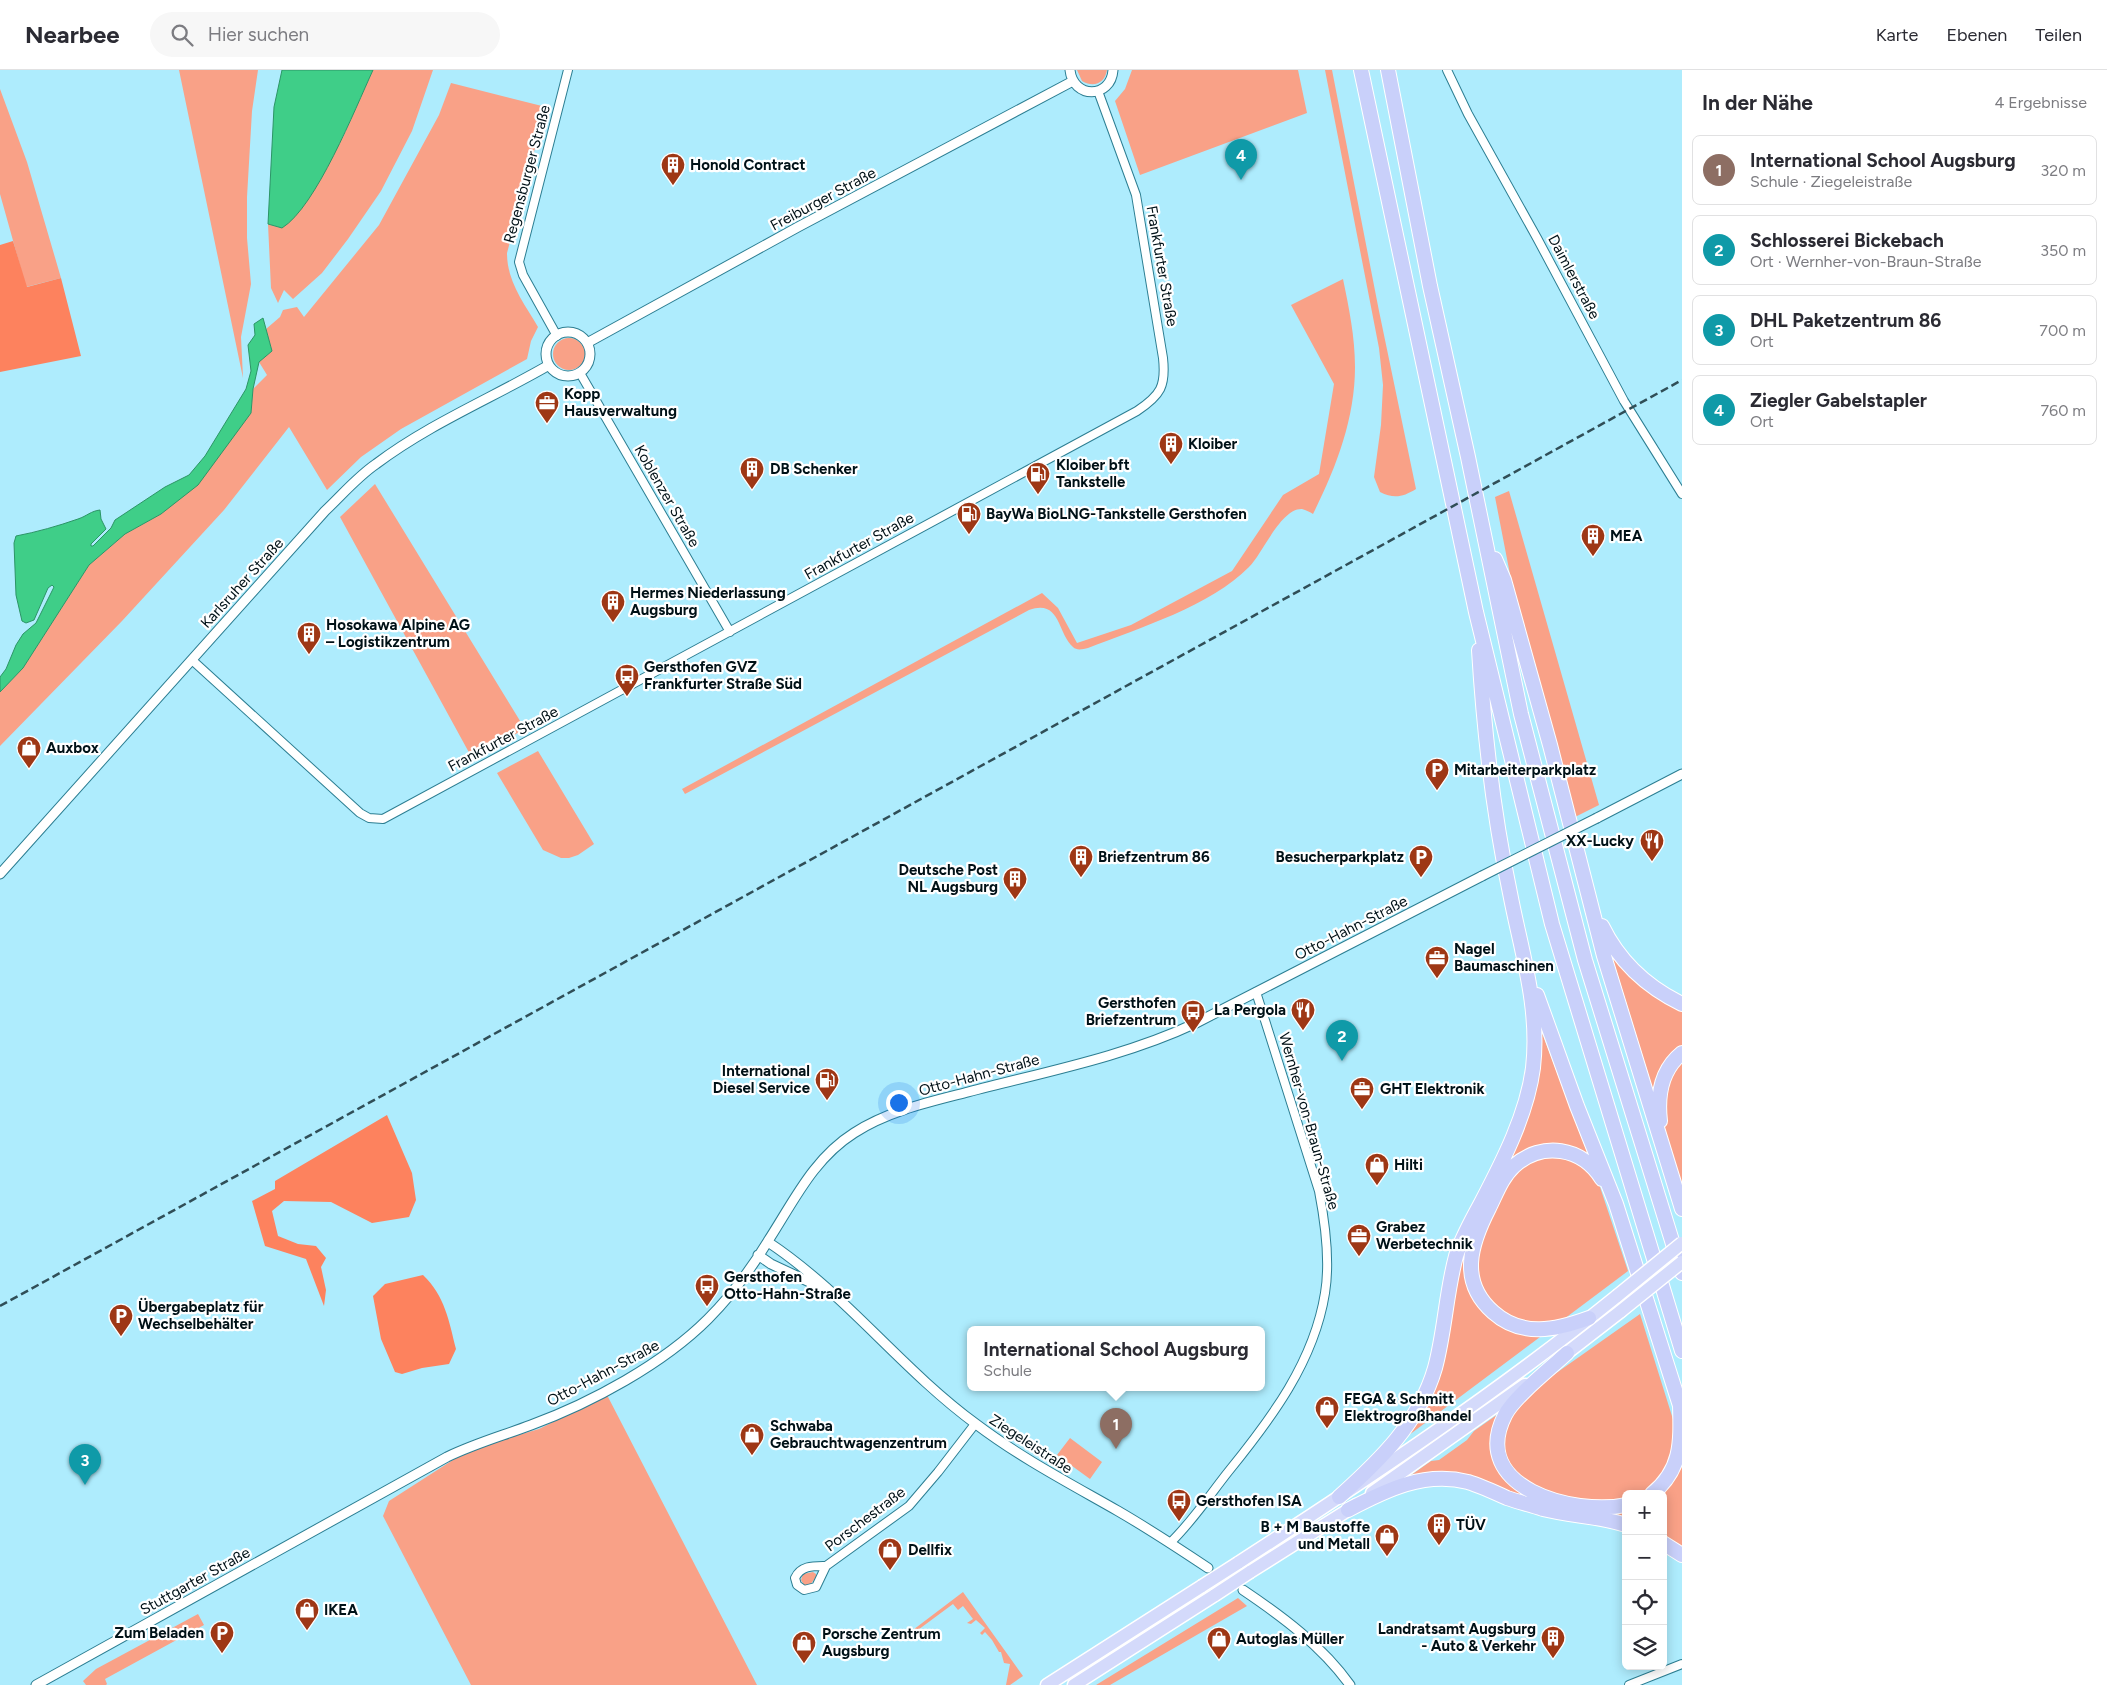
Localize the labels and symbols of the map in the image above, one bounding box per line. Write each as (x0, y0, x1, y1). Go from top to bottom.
street label: Regensburger Straße (500, 103, 554, 245)
pin: 4 (1225, 139, 1257, 180)
building icon: Honold Contract (660, 152, 686, 186)
place label: Honold Contract (690, 156, 805, 174)
street label: Freiburger Straße (767, 164, 879, 234)
street label: Frankfurter Straße (1143, 204, 1181, 328)
street label: Daimlerstraße (1544, 232, 1604, 322)
place label: Kopp Hausverwaltung (564, 385, 677, 420)
office icon: Kopp Hausverwaltung (534, 390, 560, 424)
building icon: Kloiber (1158, 431, 1184, 465)
place label: Kloiber (1188, 435, 1238, 453)
street label: Koblenzer Straße (630, 442, 704, 550)
building icon: DB Schenker (739, 456, 765, 490)
place label: Kloiber bft Tankstelle (1056, 456, 1130, 491)
place label: DB Schenker (770, 460, 858, 478)
fuel station icon: Kloiber bft Tankstelle (1025, 461, 1051, 495)
fuel station icon: BayWa BioLNG-Tankstelle Gersthofen (956, 501, 982, 535)
place label: BayWa BioLNG-Tankstelle Gersthofen (986, 505, 1247, 523)
street label: Frankfurter Straße (801, 509, 917, 583)
building icon: MEA (1580, 523, 1606, 557)
place label: MEA (1610, 527, 1643, 545)
street label: Karlsruher Straße (197, 534, 287, 632)
place label: Hermes Niederlassung Augsburg (630, 584, 786, 619)
building icon: Hermes Niederlassung Augsburg (600, 589, 626, 623)
place label: Hosokawa Alpine AG – Logistikzentrum (326, 616, 470, 651)
building icon: Hosokawa Alpine AG – Logistikzentrum (296, 621, 322, 655)
place label: Gersthofen GVZ Frankfurter Straße Süd (644, 658, 802, 693)
bus stop icon: Gersthofen GVZ Frankfurter Straße Süd (614, 663, 640, 697)
street label: Frankfurter Straße (445, 702, 561, 776)
shop icon: Auxbox (16, 735, 42, 769)
place label: Auxbox (46, 739, 99, 757)
parking icon: Mitarbeiterparkplatz (1424, 757, 1450, 791)
place label: Mitarbeiterparkplatz (1454, 761, 1596, 779)
restaurant icon: XX-Lucky (1639, 828, 1665, 862)
place label: XX-Lucky (1566, 832, 1634, 850)
building icon: Briefzentrum 86 (1068, 844, 1094, 878)
parking icon: Besucherparkplatz (1408, 844, 1434, 878)
place label: Briefzentrum 86 (1098, 848, 1210, 866)
place label: Besucherparkplatz (1276, 848, 1404, 866)
place label: Deutsche Post NL Augsburg (898, 861, 998, 896)
building icon: Deutsche Post NL Augsburg (1002, 866, 1028, 900)
street label: Otto-Hahn-Straße (1292, 892, 1410, 964)
place label: Nagel Baumaschinen (1454, 940, 1554, 975)
office icon: Nagel Baumaschinen (1424, 945, 1450, 979)
place label: Gersthofen Briefzentrum (1086, 994, 1176, 1029)
restaurant icon: La Pergola (1290, 997, 1316, 1031)
bus stop icon: Gersthofen Briefzentrum (1180, 999, 1206, 1033)
place label: La Pergola (1214, 1001, 1286, 1019)
pin: 2 (1326, 1020, 1358, 1061)
street label: Wernher-von-Braun-Straße (1275, 1030, 1343, 1212)
street label: Otto-Hahn-Straße (917, 1050, 1041, 1100)
place label: International Diesel Service (713, 1062, 811, 1097)
fuel station icon: International Diesel Service (814, 1067, 840, 1101)
office icon: GHT Elektronik (1349, 1076, 1375, 1110)
place label: GHT Elektronik (1380, 1080, 1485, 1098)
your location (886, 1090, 912, 1116)
shop icon: Hilti (1364, 1152, 1390, 1186)
place label: Hilti (1394, 1156, 1423, 1174)
place label: Grabez Werbetechnik (1376, 1218, 1473, 1253)
office icon: Grabez Werbetechnik (1346, 1223, 1372, 1257)
place label: Gersthofen Otto-Hahn-Straße (724, 1268, 852, 1303)
bus stop icon: Gersthofen Otto-Hahn-Straße (694, 1273, 720, 1307)
place label: Übergabeplatz für Wechselbehälter (138, 1297, 264, 1333)
parking icon: Übergabeplatz für Wechselbehälter (108, 1303, 134, 1337)
street label: Otto-Hahn-Straße (544, 1336, 662, 1410)
place label: FEGA & Schmitt Elektrogroßhandel (1344, 1390, 1472, 1425)
shop icon: FEGA & Schmitt Elektrogroßhandel (1314, 1395, 1340, 1429)
pin: 1 (1100, 1408, 1132, 1449)
street label: Ziegeleistraße (986, 1411, 1076, 1477)
place label: Schwaba Gebrauchtwagenzentrum (770, 1417, 947, 1452)
shop icon: Schwaba Gebrauchtwagenzentrum (739, 1422, 765, 1456)
pin: 3 (69, 1444, 101, 1485)
street label: Porschestraße (821, 1483, 909, 1555)
bus stop icon: Gersthofen ISA (1166, 1488, 1192, 1522)
place label: Gersthofen ISA (1196, 1492, 1302, 1510)
building icon: TÜV (1426, 1512, 1452, 1546)
place label: TÜV (1456, 1515, 1486, 1534)
place label: B + M Baustoffe und Metall (1261, 1518, 1371, 1553)
shop icon: B + M Baustoffe und Metall (1374, 1523, 1400, 1557)
shop icon: Dellfix (877, 1537, 903, 1571)
place label: Dellfix (908, 1541, 952, 1559)
street label: Stuttgarter Straße (137, 1543, 253, 1619)
shop icon: IKEA (294, 1597, 320, 1631)
place label: IKEA (324, 1601, 358, 1619)
parking icon: Zum Beladen (209, 1620, 235, 1654)
place label: Landratsamt Augsburg - Auto & Verkehr (1378, 1620, 1536, 1655)
place label: Zum Beladen (114, 1624, 204, 1642)
place label: Porsche Zentrum Augsburg (822, 1625, 941, 1660)
building icon: Landratsamt Augsburg - Auto & Verkehr (1540, 1625, 1566, 1659)
shop icon: Autoglas Müller (1206, 1626, 1232, 1660)
shop icon: Porsche Zentrum Augsburg (791, 1630, 817, 1664)
place label: Autoglas Müller (1236, 1630, 1344, 1648)

